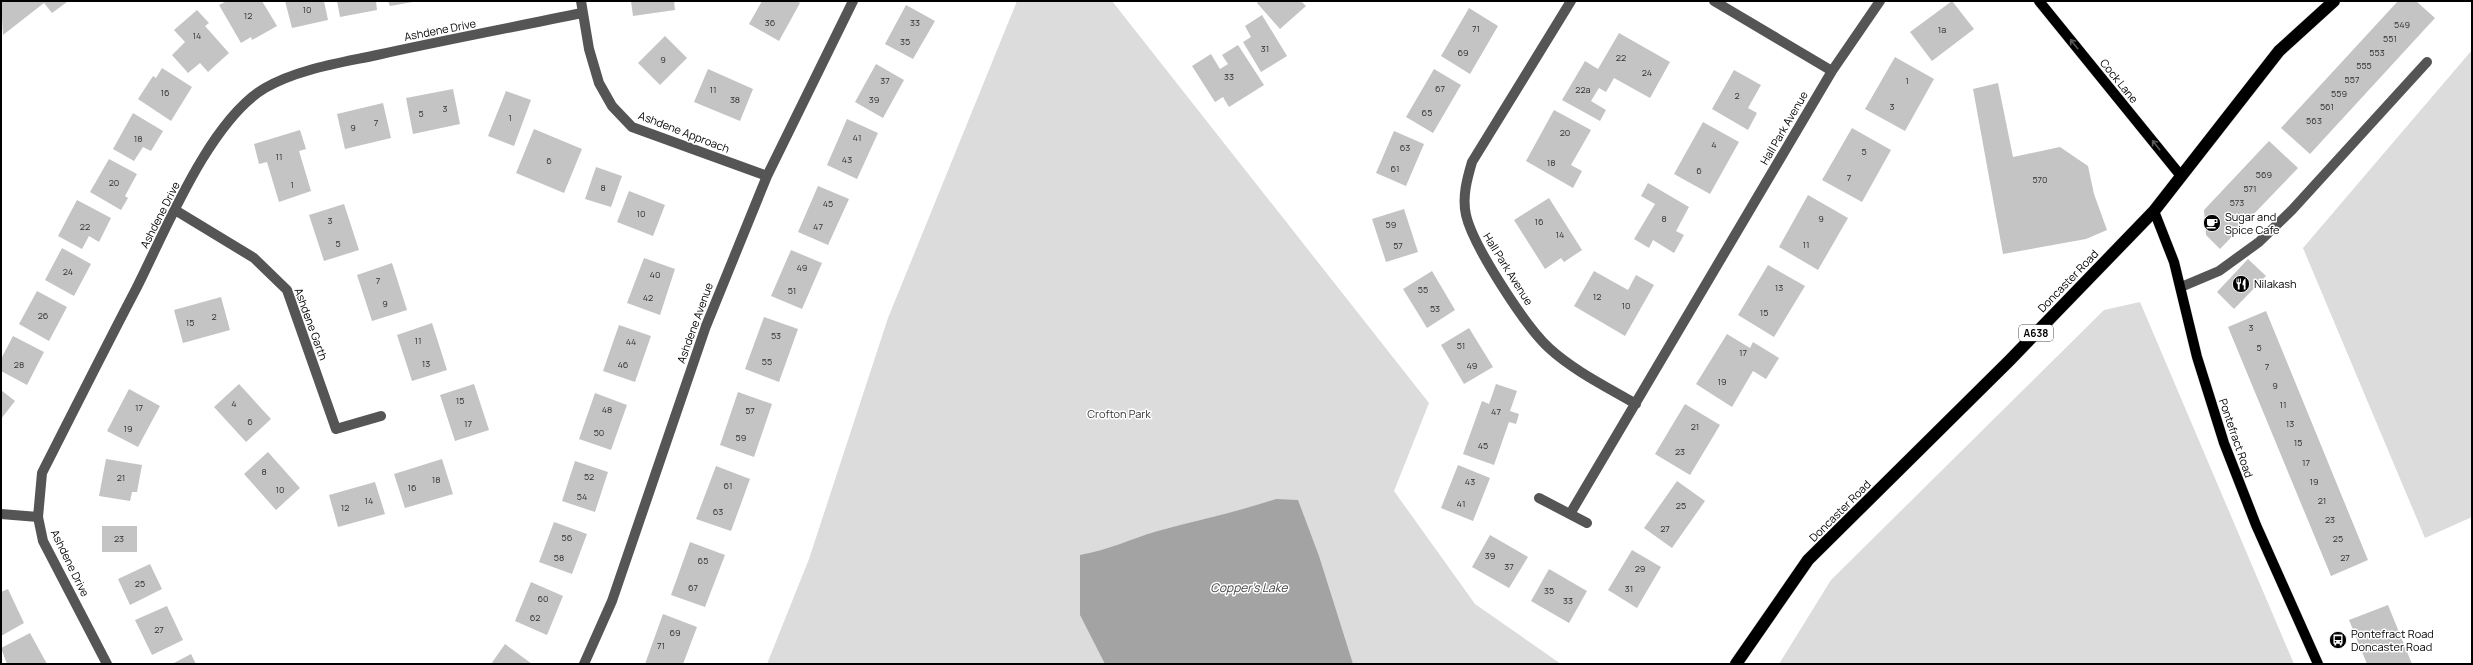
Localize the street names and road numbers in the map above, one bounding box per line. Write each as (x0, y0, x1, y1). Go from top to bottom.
street label: Ashdene Drive (403, 15, 478, 44)
street label: Cock Lane (2097, 55, 2142, 106)
street label: Hall Park Avenue (1756, 88, 1811, 167)
street label: Ashdene Approach (637, 107, 732, 156)
street label: Ashdene Drive (136, 178, 183, 251)
street label: Hall Park Avenue (1480, 230, 1537, 308)
street label: Doncaster Road (2034, 246, 2101, 315)
street label: Ashdene Avenue (673, 280, 716, 365)
street label: Ashdene Garth (291, 286, 332, 362)
road number: A638 (2019, 325, 2053, 341)
street label: Pontefract Road (2216, 396, 2257, 479)
street label: Doncaster Road (1806, 477, 1874, 545)
street label: Ashdene Drive (48, 527, 93, 599)

